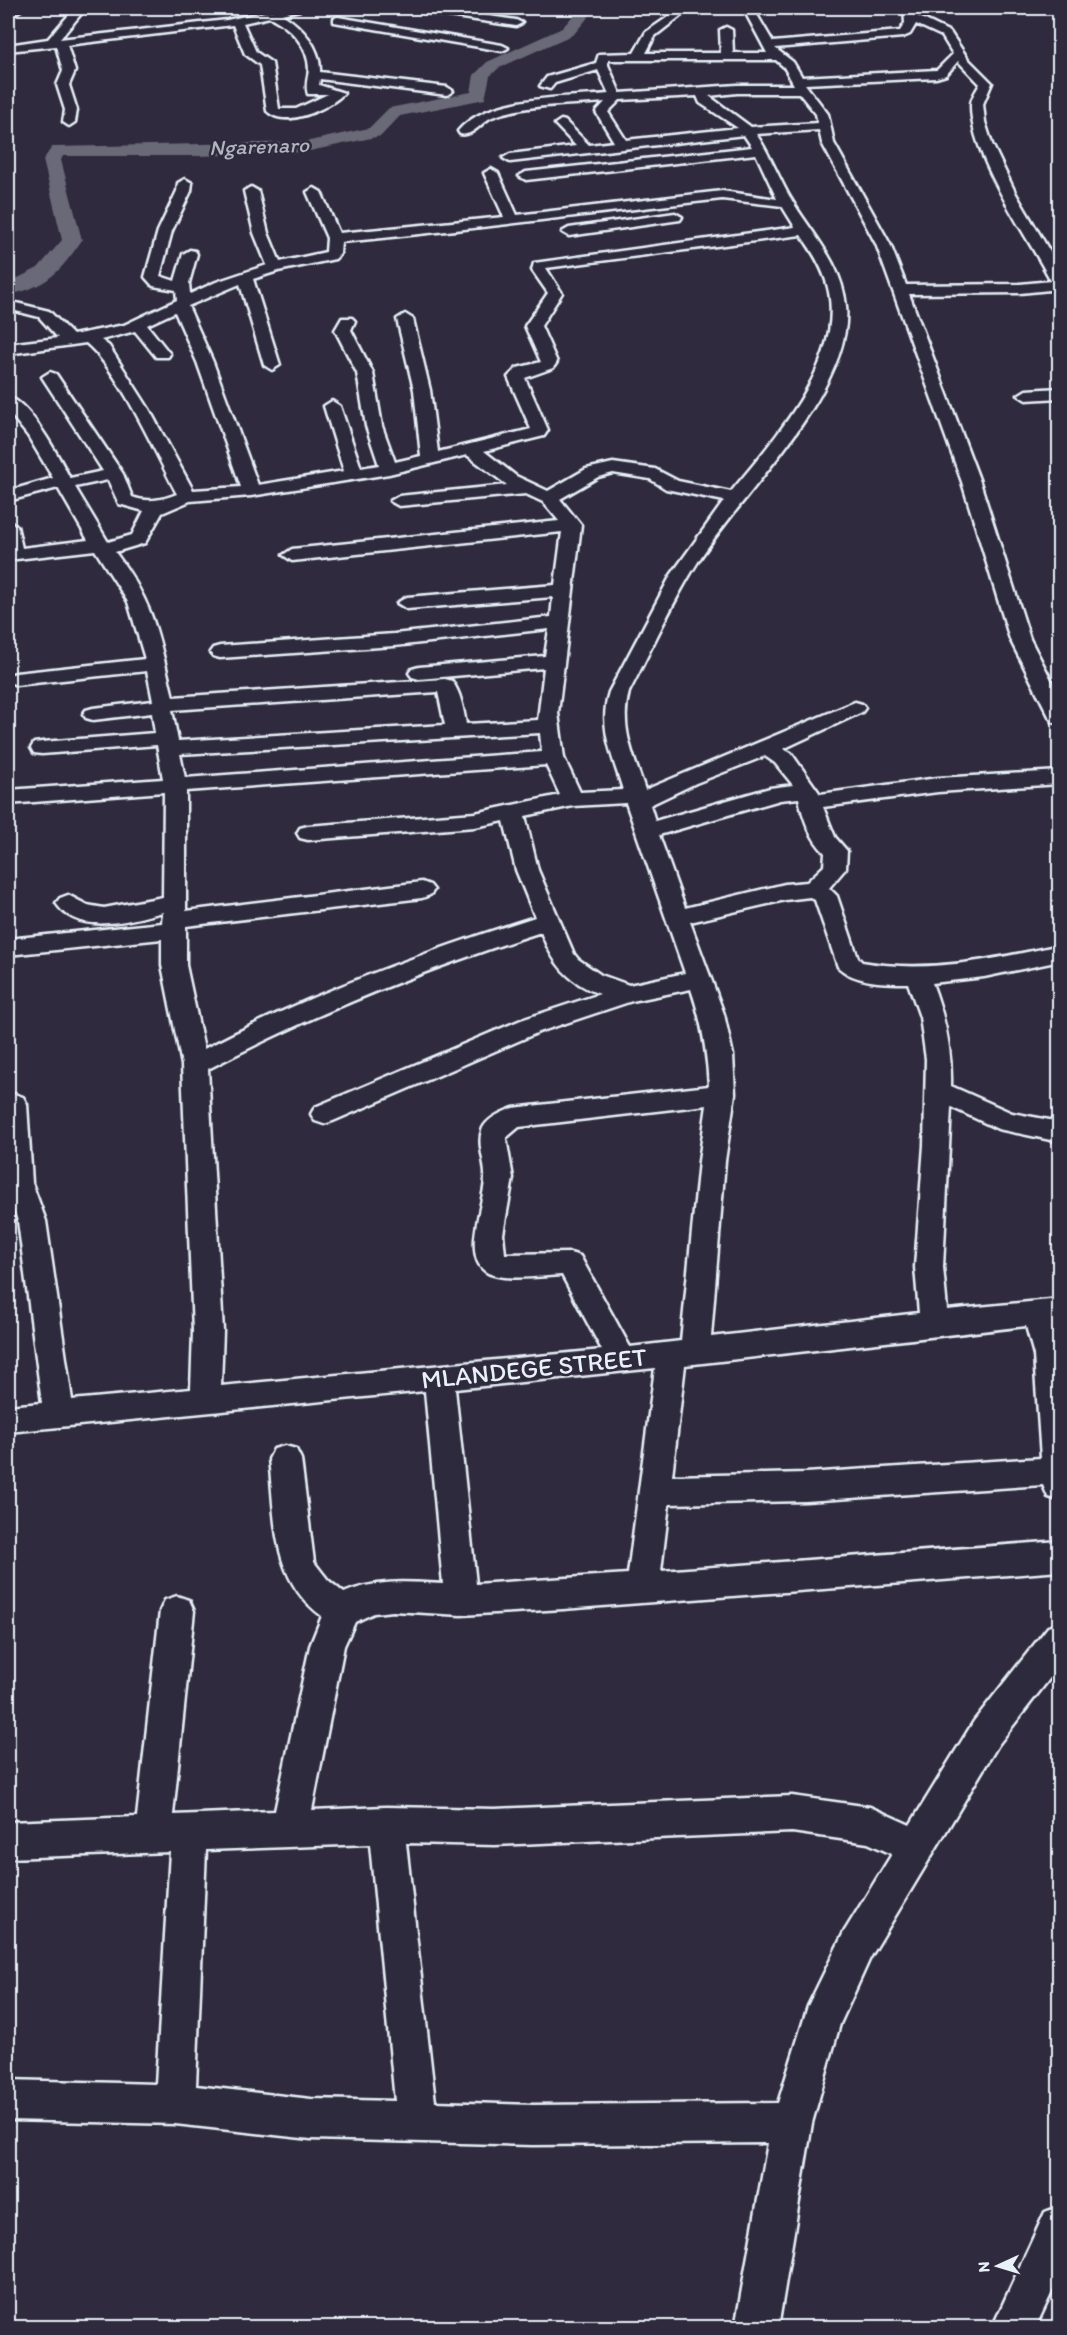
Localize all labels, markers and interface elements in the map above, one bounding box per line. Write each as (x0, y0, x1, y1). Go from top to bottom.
water label: Ngarenaro (208, 131, 310, 161)
street label: MLANDEGE STREET (420, 1340, 649, 1396)
north arrow (968, 2236, 1028, 2296)
text: N (974, 2261, 993, 2273)

